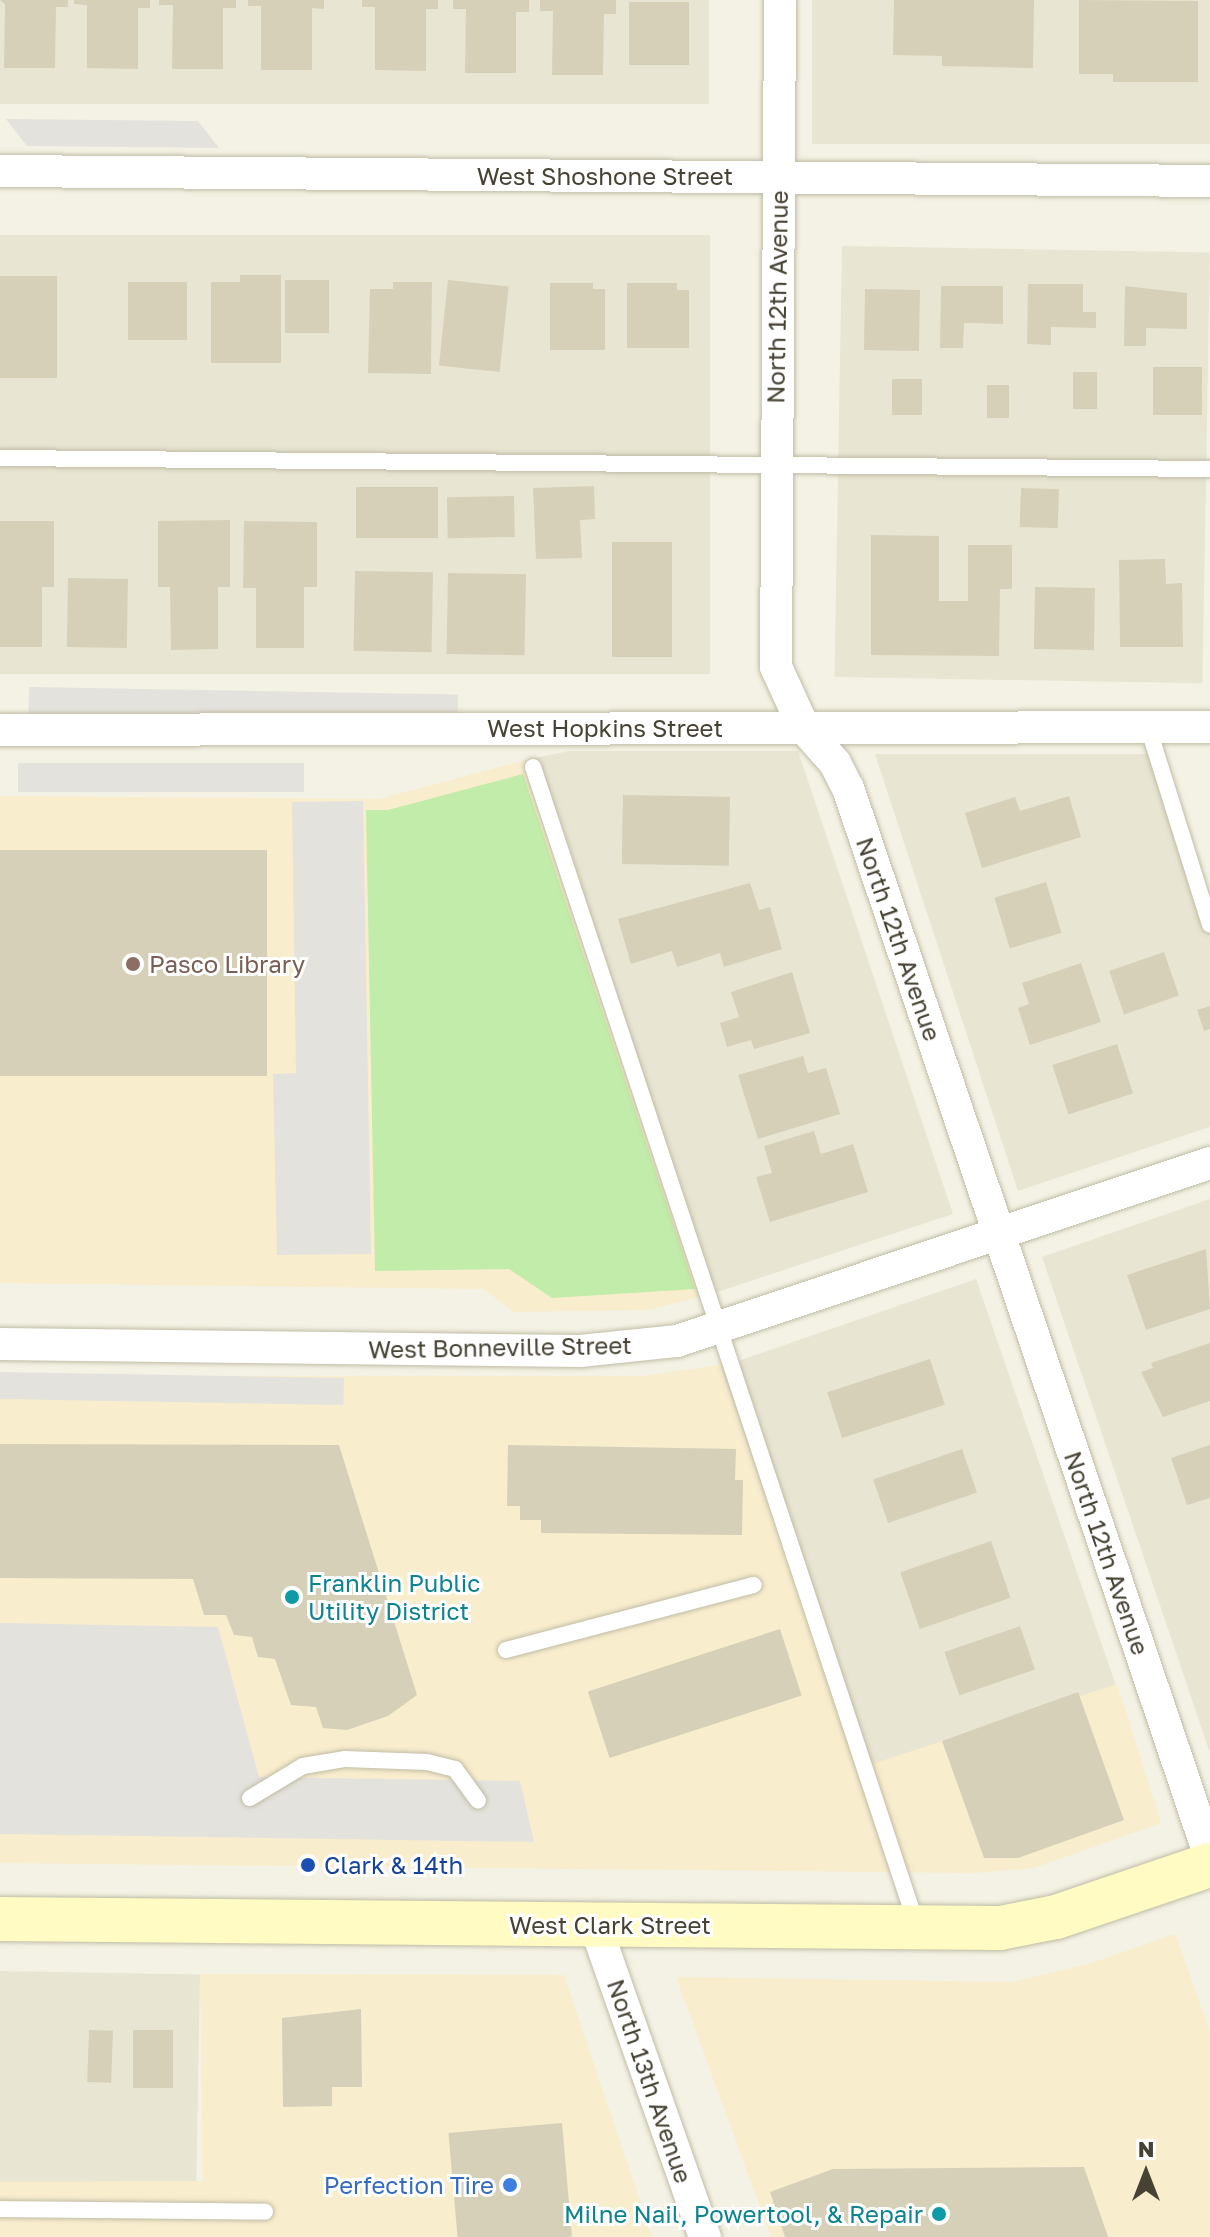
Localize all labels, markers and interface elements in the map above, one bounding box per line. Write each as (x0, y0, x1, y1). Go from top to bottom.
street label: West Shoshone Street (477, 162, 733, 190)
street label: North 12th Avenue (761, 190, 793, 404)
street label: West Hopkins Street (487, 714, 723, 742)
street label: North 12th Avenue (851, 833, 947, 1045)
place label: Pasco Library (149, 950, 305, 978)
marker: Pasco Library (124, 955, 142, 973)
street label: West Bonneville Street (368, 1330, 632, 1364)
street label: North 12th Avenue (1059, 1447, 1155, 1659)
place label: Franklin Public Utility District (308, 1569, 480, 1625)
marker: Franklin Public Utility District (283, 1588, 301, 1606)
place label: Clark & 14th (324, 1851, 463, 1879)
marker: Clark & 14th (299, 1856, 317, 1874)
street label: West Clark Street (509, 1911, 711, 1939)
street label: North 13th Avenue (602, 1975, 698, 2187)
north arrow (1106, 2133, 1186, 2213)
text: N (1138, 2135, 1154, 2162)
place label: Perfection Tire (324, 2171, 494, 2199)
marker: Perfection Tire (501, 2176, 519, 2194)
place label: Milne Nail, Powertool, & Repair (564, 2200, 923, 2228)
marker: Milne Nail, Powertool, & Repair (930, 2205, 948, 2223)

